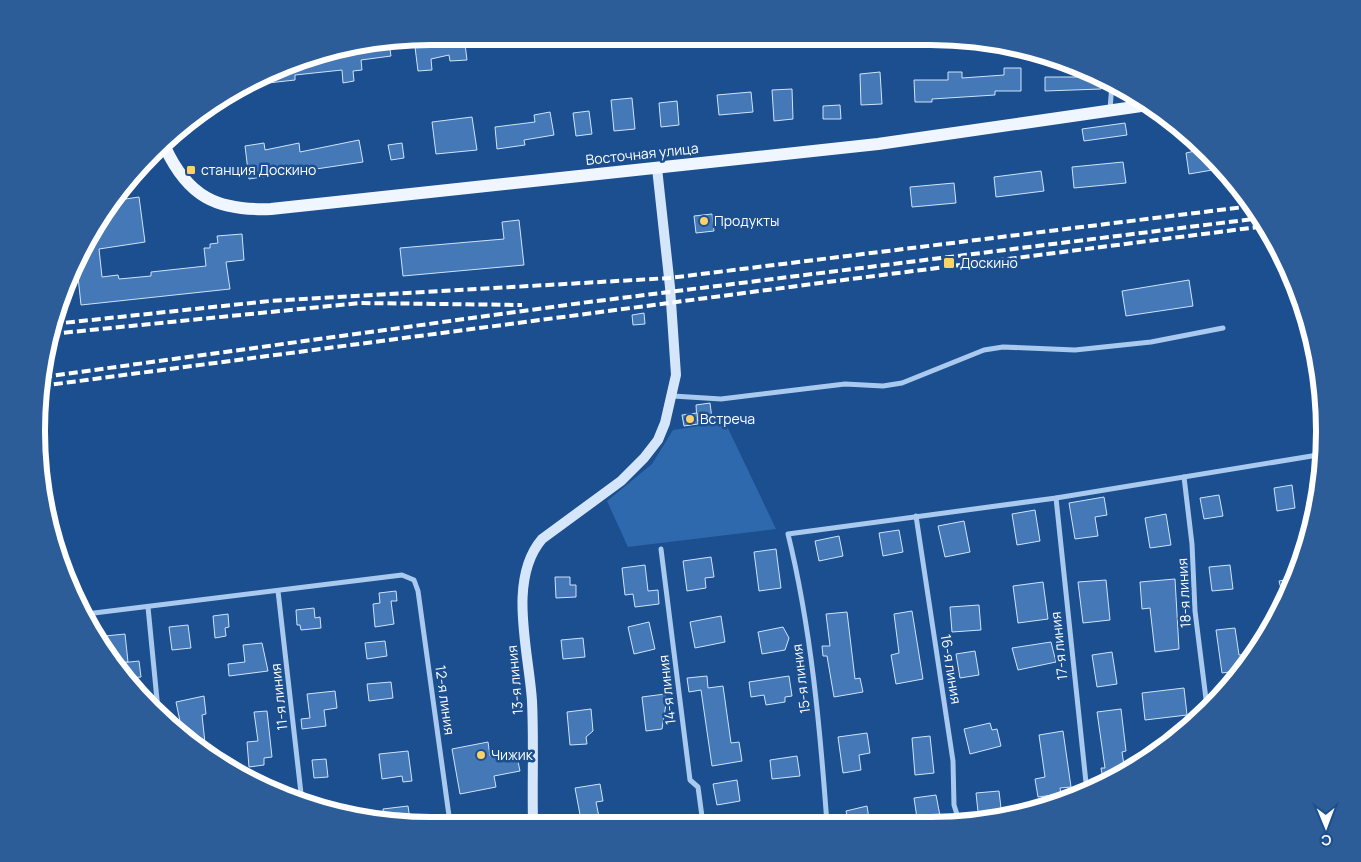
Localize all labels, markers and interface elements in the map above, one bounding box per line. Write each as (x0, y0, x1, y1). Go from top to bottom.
street label: Восточная улица (585, 138, 699, 169)
place label: станция Доскино (201, 160, 316, 179)
marker: станция Доскино (185, 164, 197, 176)
place label: Продукты (714, 211, 779, 230)
marker: Продукты (698, 215, 710, 227)
place label: Доскино (960, 253, 1018, 272)
marker: Доскино (942, 256, 956, 270)
place label: Встреча (700, 409, 755, 428)
marker: Встреча (684, 413, 696, 425)
street label: 18-я линия (1172, 558, 1195, 628)
street label: 17-я линия (1045, 611, 1072, 681)
street label: 16-я линия (937, 633, 966, 705)
street label: 15-я линия (787, 643, 814, 715)
street label: 13-я линия (502, 645, 527, 716)
street label: 14-я линия (653, 654, 680, 726)
street label: 11-я линия (266, 663, 291, 732)
street label: 12-я линия (431, 664, 460, 736)
place label: Чижик (491, 745, 534, 764)
marker: Чижик (475, 749, 487, 761)
north arrow (1301, 802, 1351, 852)
text: С (1321, 831, 1332, 850)

